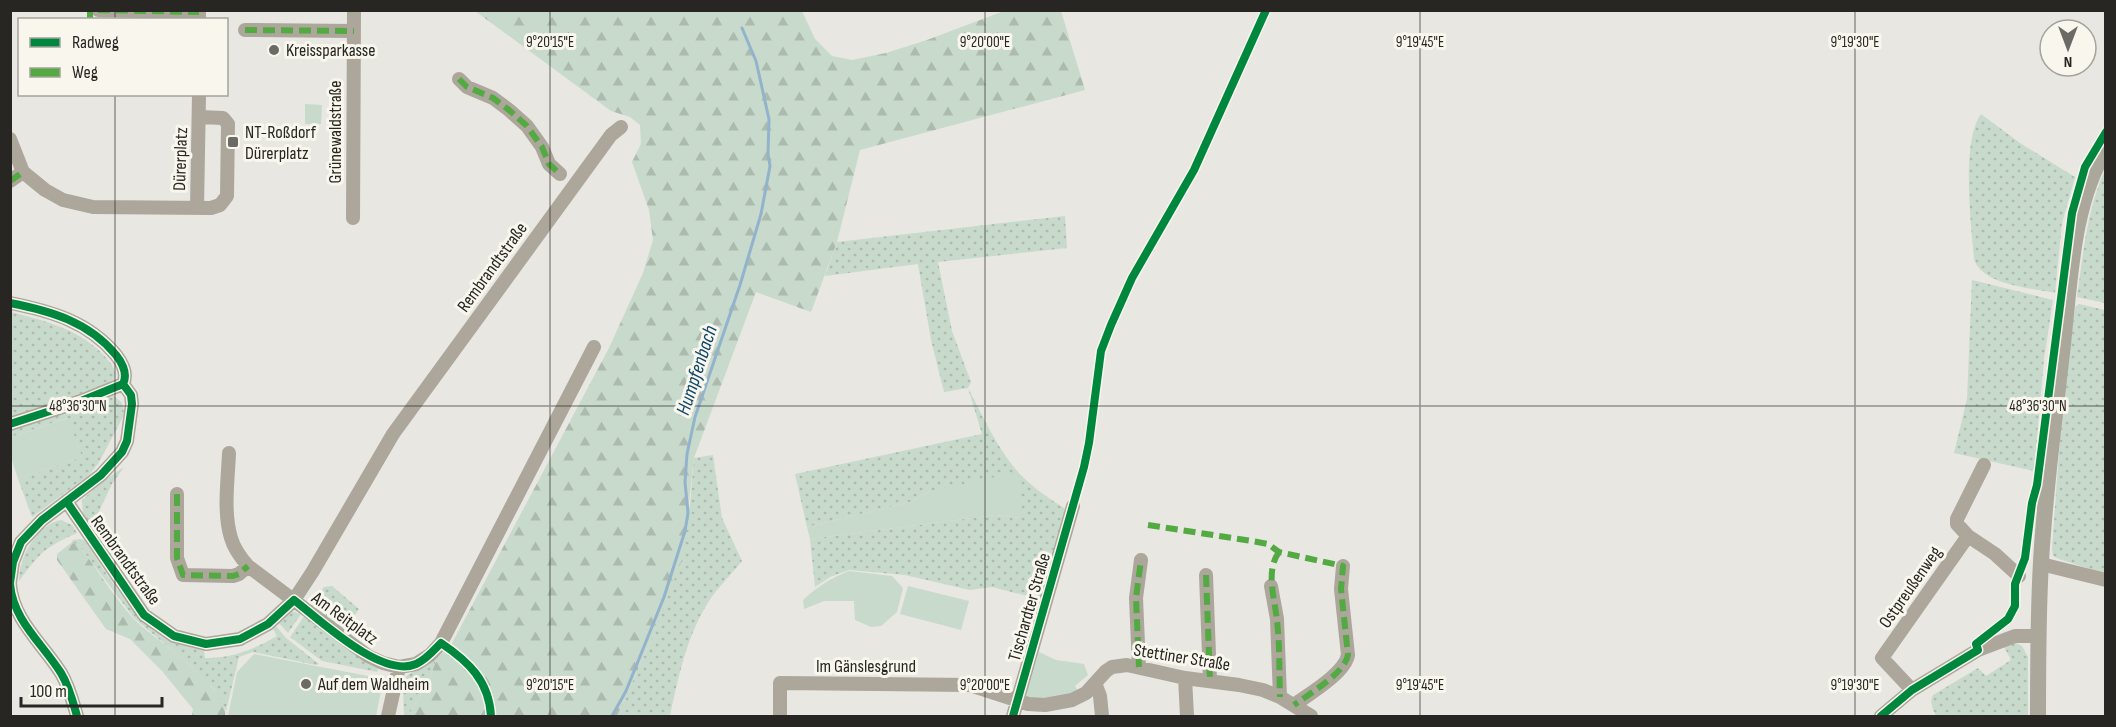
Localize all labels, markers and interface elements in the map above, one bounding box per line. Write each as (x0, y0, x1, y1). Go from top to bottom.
legend (18, 18, 228, 96)
north arrow (2038, 18, 2098, 78)
text: Radweg (72, 32, 119, 53)
text: 9°20'15"E (526, 33, 574, 52)
text: 9°20'00"E (960, 33, 1010, 52)
text: 9°19'45"E (1396, 33, 1444, 52)
text: 9°19'30"E (1831, 33, 1879, 52)
place label: Kreissparkasse (286, 40, 376, 61)
marker: Kreissparkasse (267, 43, 281, 57)
text: N (2064, 52, 2072, 71)
text: Weg (72, 62, 98, 83)
street label: Grünewaldstraße (325, 81, 346, 183)
place label: NT-Roßdorf Dürerplatz (245, 122, 317, 164)
street label: Dürerplatz (169, 126, 192, 191)
marker: NT-Roßdorf Dürerplatz (226, 135, 240, 149)
street label: Rembrandtstraße (453, 219, 532, 316)
water label: Humpfenbach (671, 323, 723, 418)
text: 48°36'30"N (49, 397, 107, 416)
text: 48°36'30"N (2009, 397, 2067, 416)
street label: Rembrandtstraße (86, 512, 165, 609)
street label: Ostpreußenweg (1875, 542, 1946, 632)
street label: Tischardter Straße (1004, 551, 1055, 664)
street label: Am Reitplatz (307, 587, 382, 650)
street label: Stettiner Straße (1132, 640, 1232, 675)
street label: Im Gänslesgrund (816, 656, 916, 677)
scale bar (21, 670, 162, 708)
place label: Auf dem Waldheim (317, 674, 429, 695)
text: 9°20'15"E (526, 676, 574, 695)
text: 9°20'00"E (960, 676, 1010, 695)
text: 9°19'45"E (1396, 676, 1444, 695)
text: 9°19'30"E (1831, 676, 1879, 695)
marker: Auf dem Waldheim (299, 677, 313, 691)
text: 100 m (30, 681, 67, 702)

